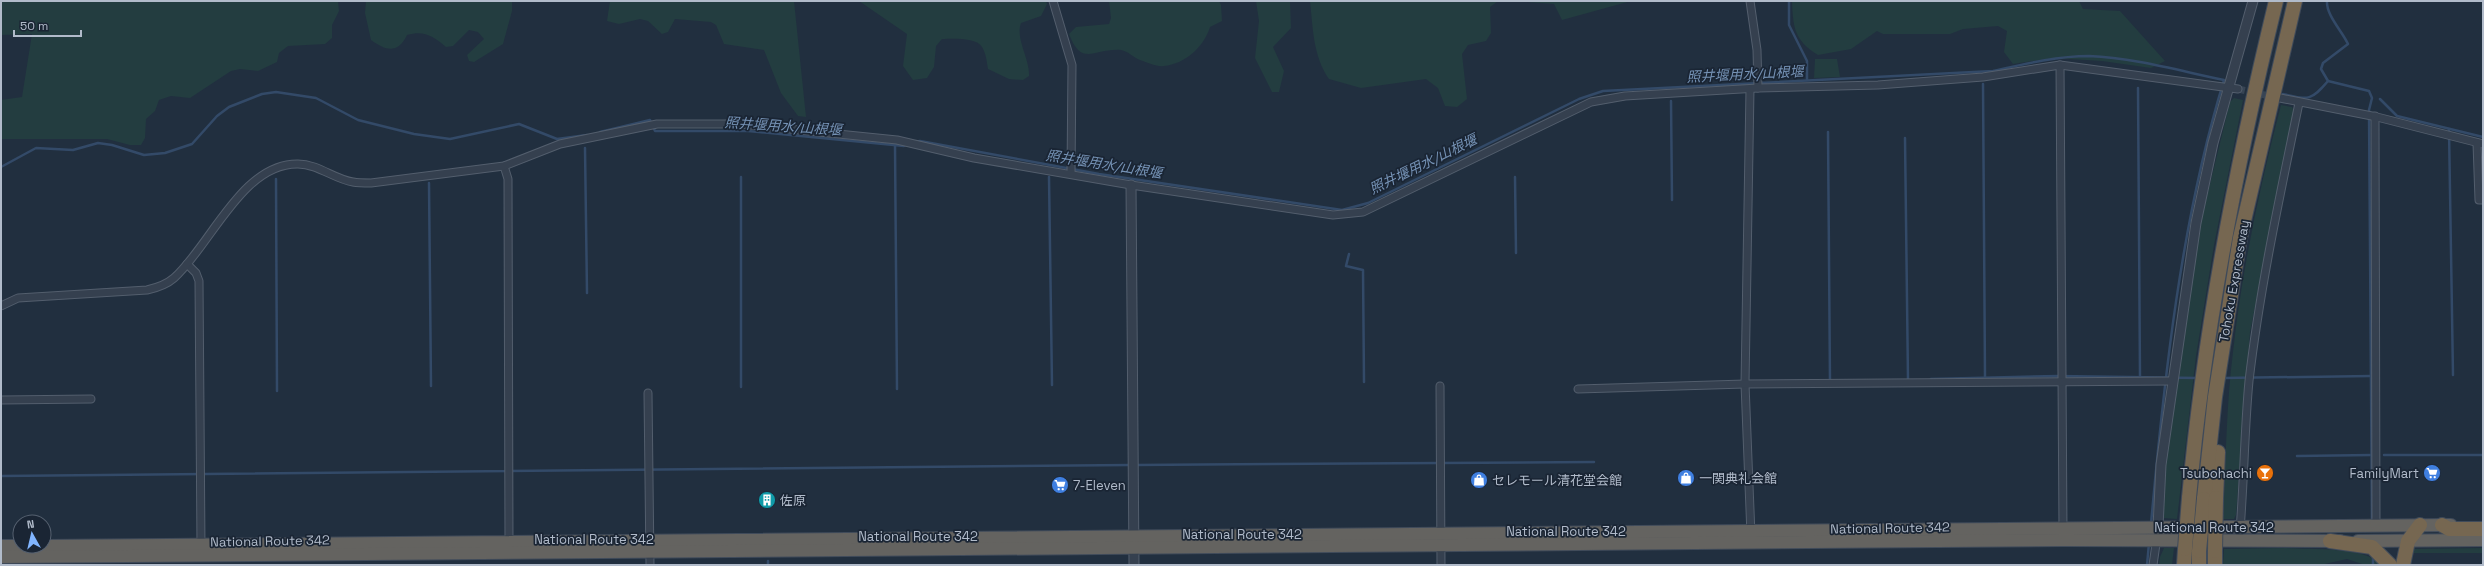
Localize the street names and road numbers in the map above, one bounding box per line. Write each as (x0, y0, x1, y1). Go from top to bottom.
street label: Tohoku Expressway (2215, 219, 2253, 343)
street label: National Route 342 (1830, 518, 1950, 538)
street label: National Route 342 (2154, 519, 2274, 536)
street label: National Route 342 (1506, 523, 1626, 540)
street label: National Route 342 (1182, 526, 1302, 543)
street label: National Route 342 (858, 528, 978, 545)
street label: National Route 342 (210, 531, 330, 551)
street label: National Route 342 (534, 531, 654, 548)

